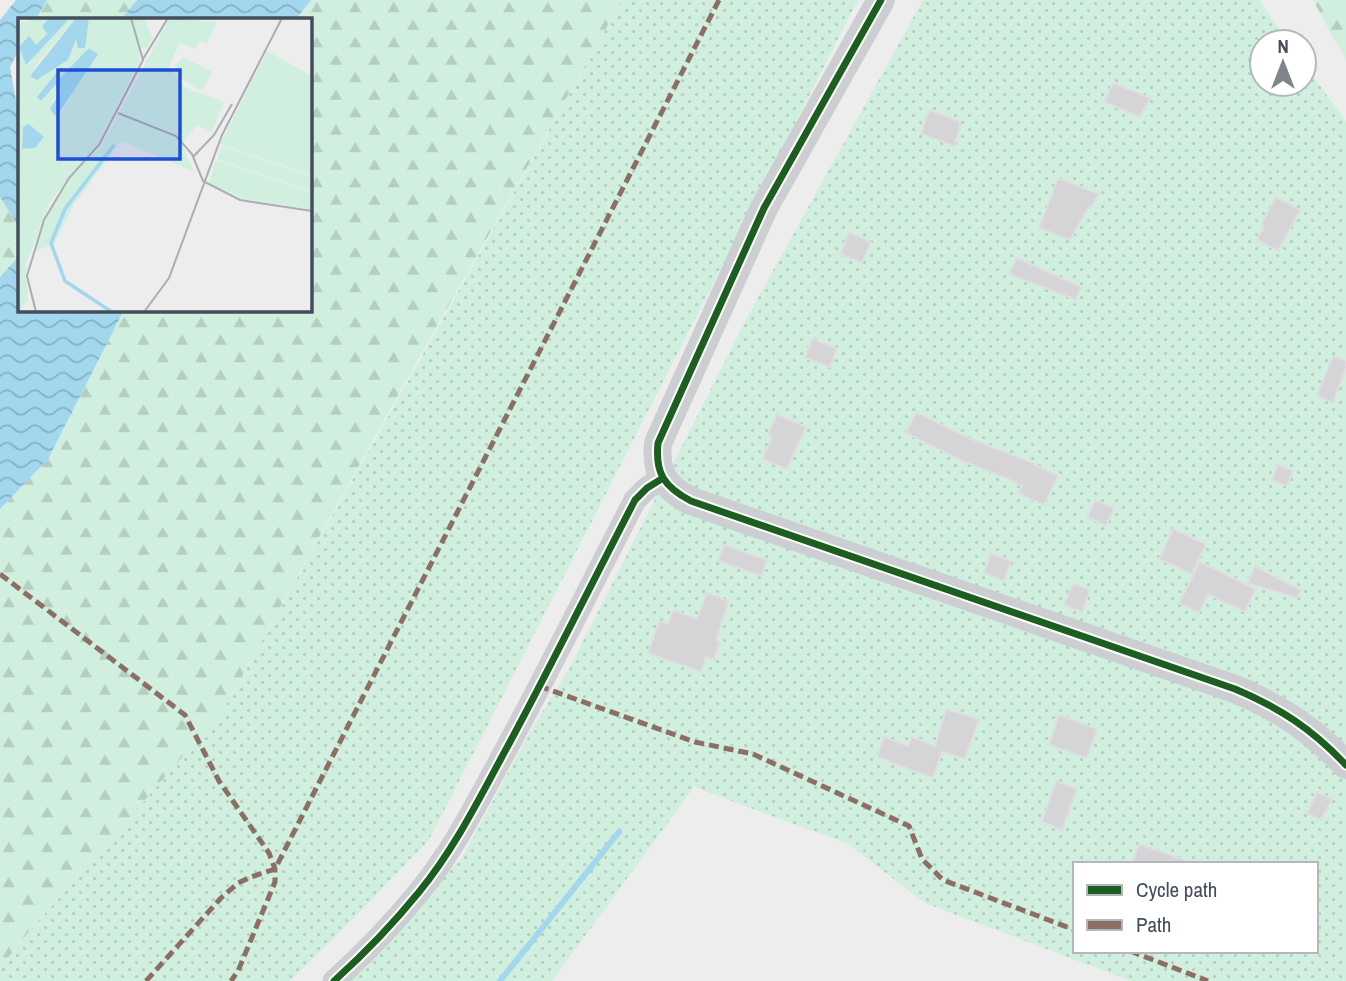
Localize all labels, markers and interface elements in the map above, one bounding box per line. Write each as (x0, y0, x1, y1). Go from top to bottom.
inset map (18, 18, 312, 312)
north arrow (1248, 28, 1318, 98)
text: N (1277, 33, 1289, 59)
legend (1073, 862, 1318, 953)
text: Cycle path (1136, 875, 1217, 904)
text: Path (1136, 910, 1171, 939)

